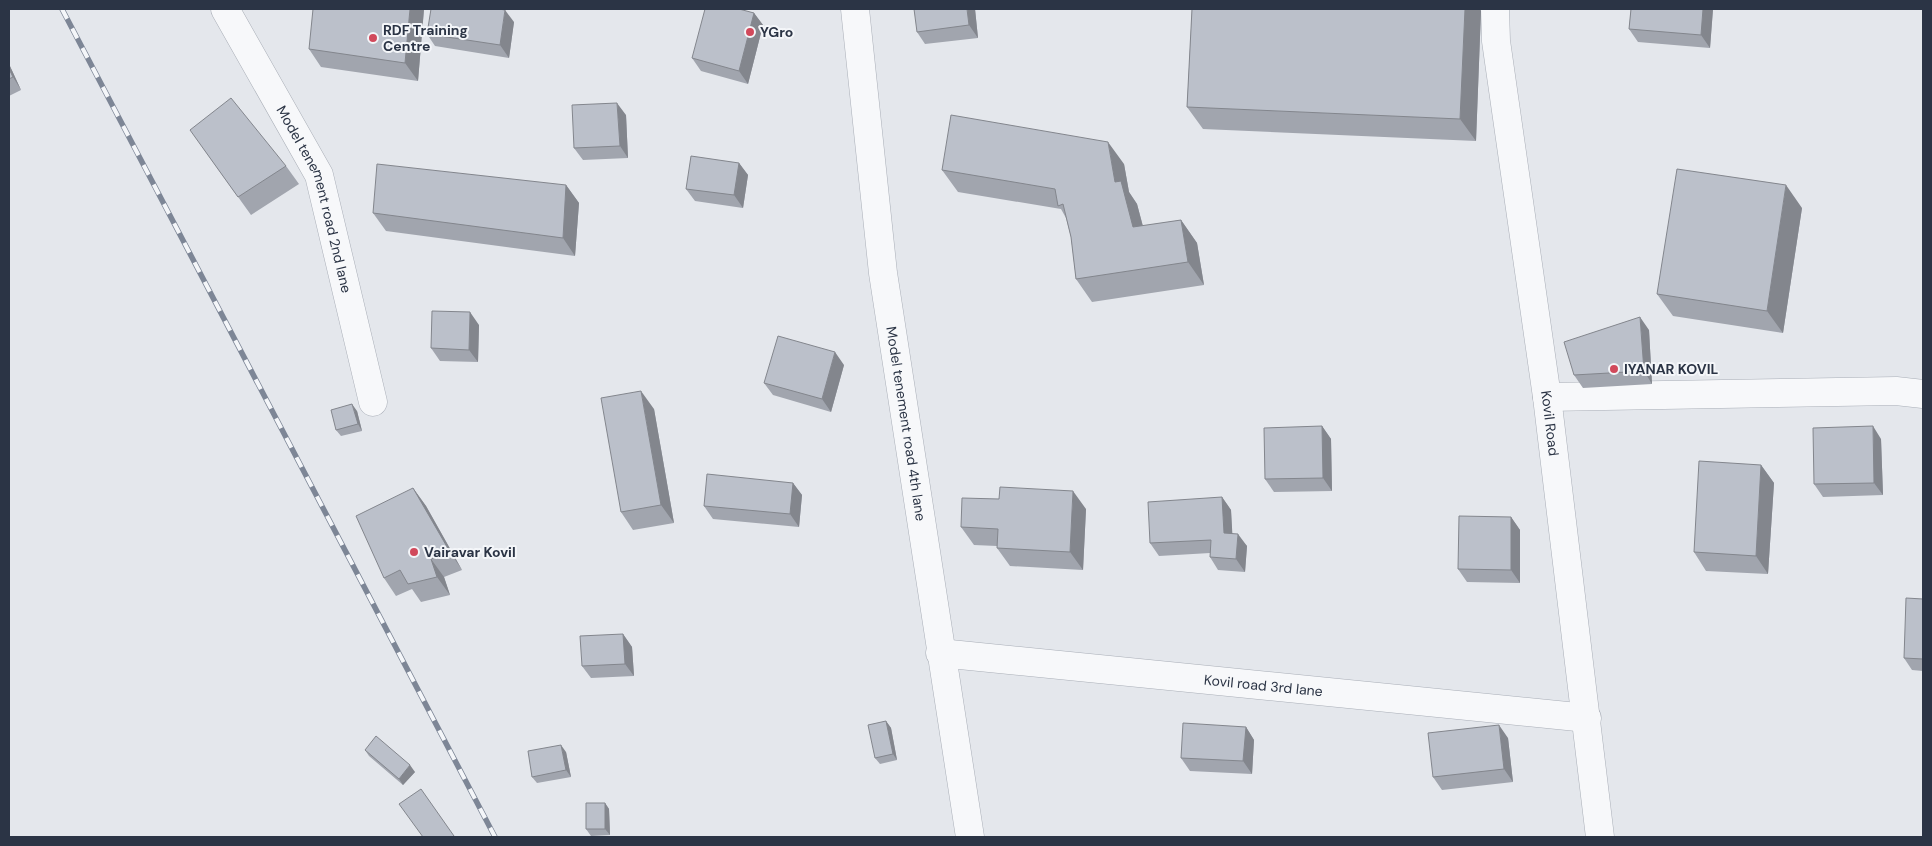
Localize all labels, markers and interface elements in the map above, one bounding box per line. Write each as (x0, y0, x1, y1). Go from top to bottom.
place label: RDF Training Centre (383, 21, 468, 55)
place label: YGro (760, 23, 793, 41)
marker: YGro (744, 26, 756, 38)
marker: RDF Training Centre (367, 32, 379, 44)
street label: Model tenement road 2nd lane (272, 102, 356, 295)
street label: Model tenement road 4th lane (882, 325, 930, 522)
place label: IYANAR KOVIL (1624, 360, 1718, 378)
marker: IYANAR KOVIL (1608, 363, 1620, 375)
street label: Kovil Road (1537, 389, 1563, 457)
place label: Vairavar Kovil (424, 543, 516, 561)
marker: Vairavar Kovil (408, 546, 420, 558)
street label: Kovil road 3rd lane (1203, 671, 1324, 700)

